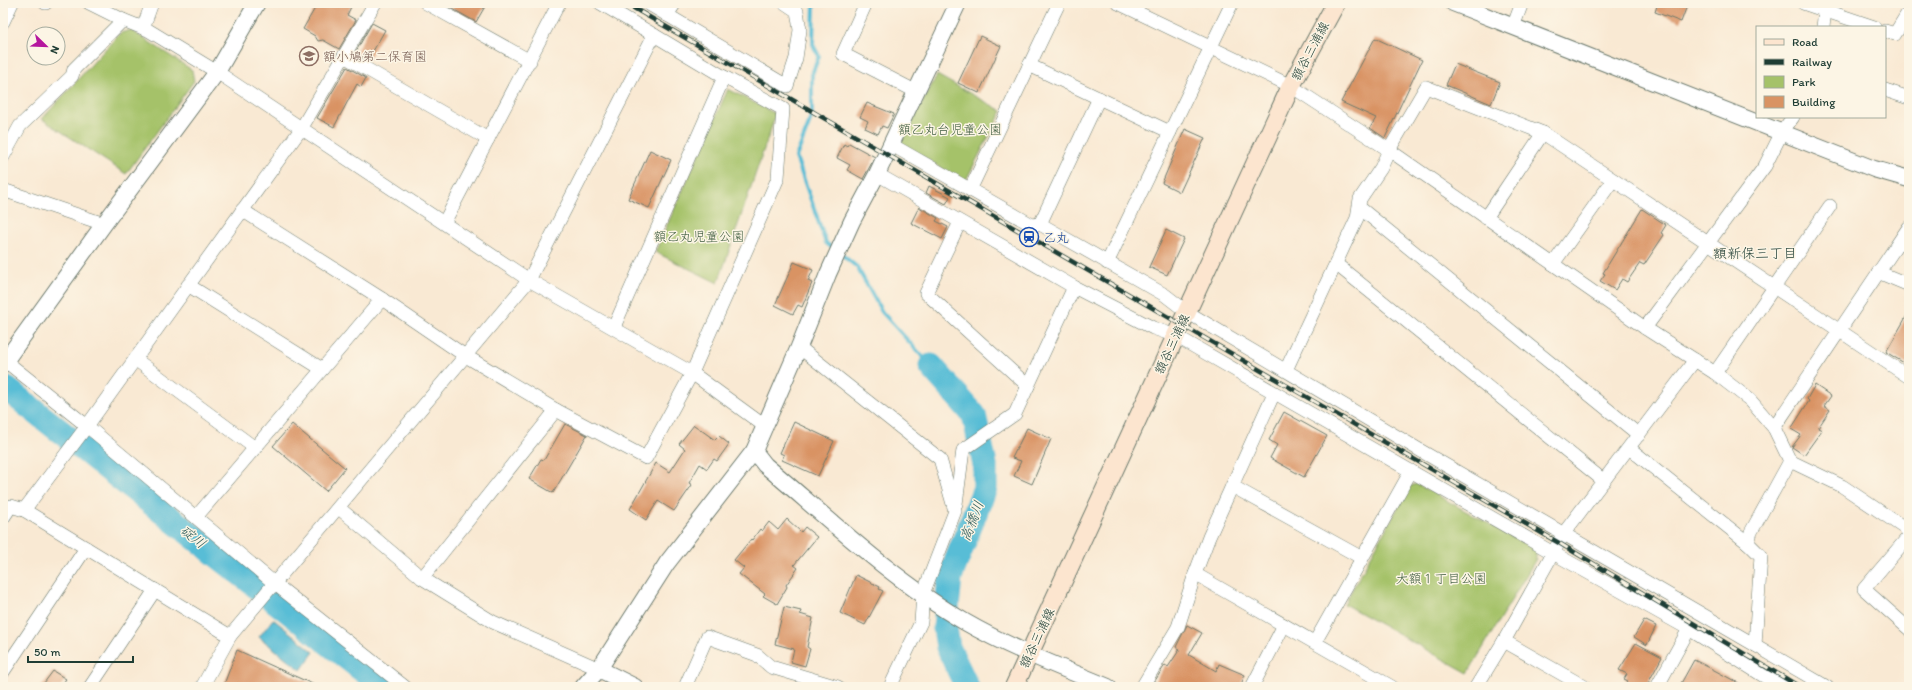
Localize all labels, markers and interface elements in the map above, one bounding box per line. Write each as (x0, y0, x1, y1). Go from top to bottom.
street label: 額谷三浦線 (1288, 18, 1332, 83)
north arrow (26, 26, 66, 66)
legend (1756, 26, 1886, 118)
text: Road (1792, 35, 1818, 49)
text: N (47, 44, 62, 56)
school or university icon: 額小鳩第二保育園 (298, 45, 320, 67)
place label: 額小鳩第二保育園 (323, 49, 427, 64)
text: Railway (1792, 55, 1832, 69)
text: Park (1792, 75, 1816, 89)
text: Building (1792, 95, 1836, 109)
park label: 額乙丸台児童公園 (898, 122, 1002, 137)
station icon: 乙丸 (1018, 226, 1040, 248)
park label: 額乙丸児童公園 (653, 229, 745, 244)
place label: 乙丸 (1043, 230, 1069, 245)
district label: 額新保三丁目 (1713, 245, 1797, 262)
street label: 額谷三浦線 (1151, 310, 1193, 377)
water label: 高橋川 (957, 498, 987, 544)
water label: 碇川 (177, 522, 209, 552)
park label: 大額１丁目公園 (1395, 571, 1487, 586)
street label: 額谷三浦線 (1016, 604, 1058, 671)
scale bar (28, 638, 133, 664)
text: 50 m (34, 645, 60, 659)

